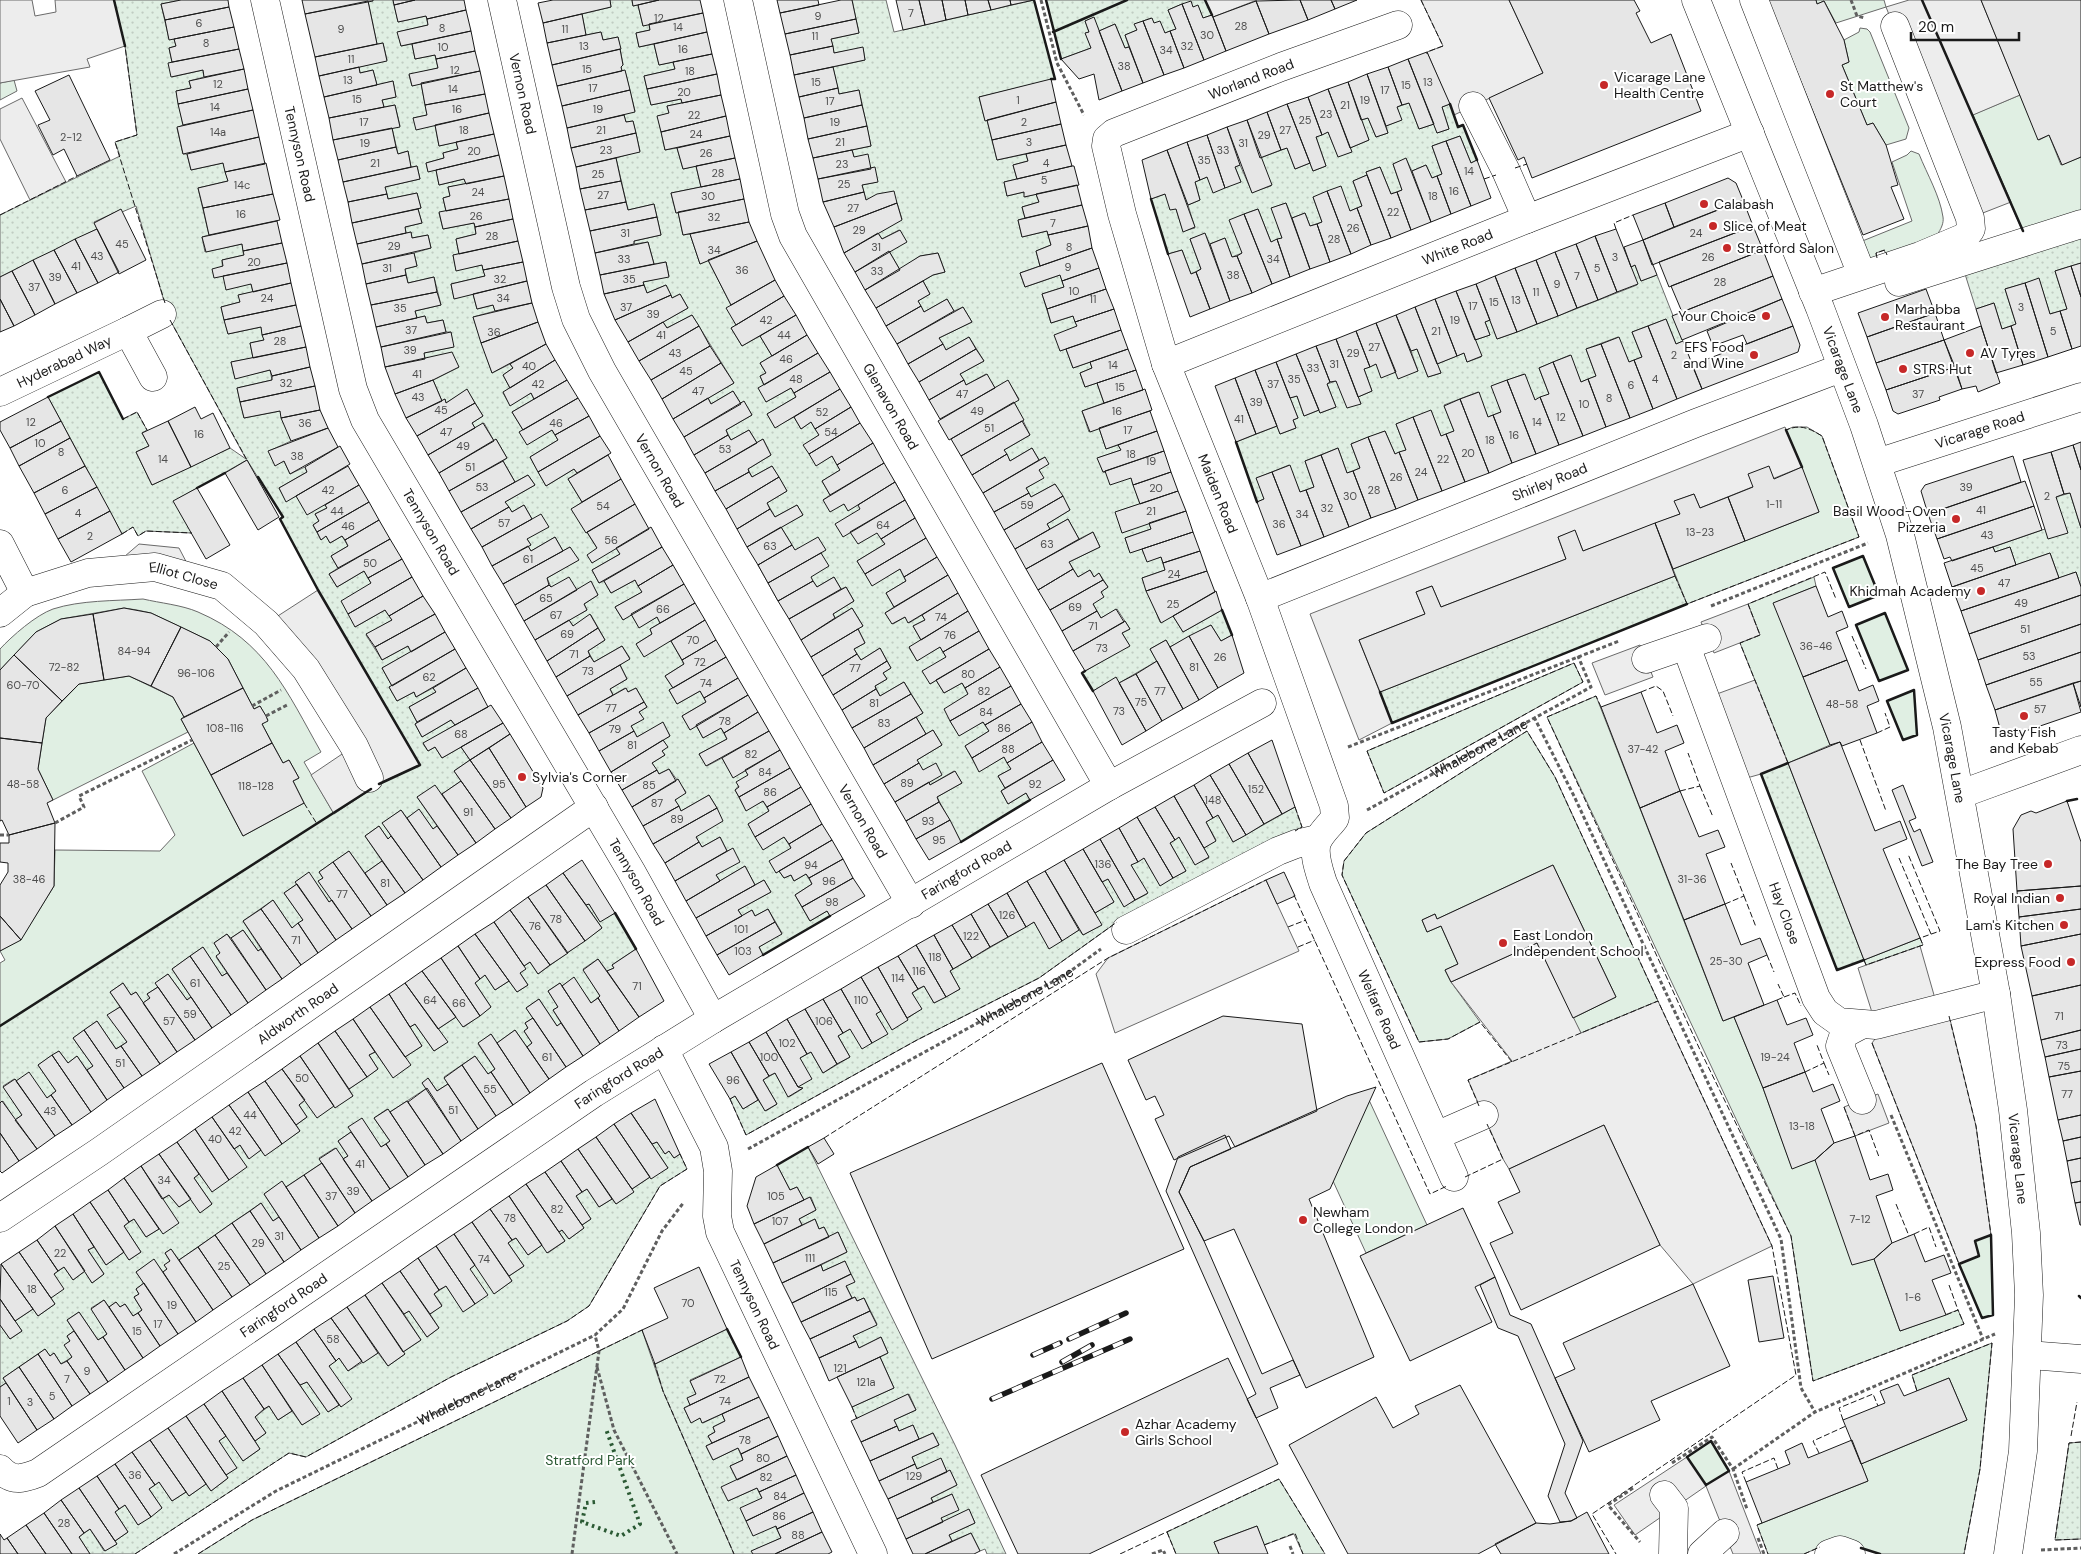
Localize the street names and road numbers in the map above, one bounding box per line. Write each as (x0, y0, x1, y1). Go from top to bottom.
street label: Vernon Road (505, 52, 541, 136)
street label: Worland Road (1206, 54, 1296, 104)
street label: Tennyson Road (280, 105, 319, 204)
street label: White Road (1419, 225, 1495, 269)
street label: Vicarage Lane (1819, 324, 1868, 416)
street label: Hyderabad Way (14, 331, 115, 392)
street label: Glenavon Road (859, 360, 923, 453)
street label: Vicarage Road (1933, 407, 2027, 453)
street label: Vernon Road (631, 431, 688, 511)
street label: Maiden Road (1194, 451, 1242, 536)
street label: Shirley Road (1509, 459, 1590, 505)
street label: Tennyson Road (398, 485, 464, 579)
street label: Elliot Close (148, 558, 220, 593)
street label: Vicarage Lane (1935, 711, 1970, 805)
street label: Whalebone Lane (1427, 714, 1531, 782)
street label: Vernon Road (835, 781, 891, 861)
street label: Tennyson Road (605, 835, 668, 929)
street label: Faringford Road (918, 836, 1015, 904)
street label: Hay Close (1765, 880, 1804, 947)
street label: Whalebone Lane (973, 963, 1077, 1031)
street label: Welfare Road (1354, 967, 1405, 1052)
street label: Aldworth Road (253, 979, 342, 1048)
street label: Faringford Road (571, 1043, 667, 1113)
street label: Vicarage Lane (2004, 1112, 2032, 1205)
street label: Tennyson Road (725, 1257, 784, 1353)
street label: Faringford Road (236, 1269, 331, 1341)
street label: Whalebone Lane (414, 1366, 519, 1430)

